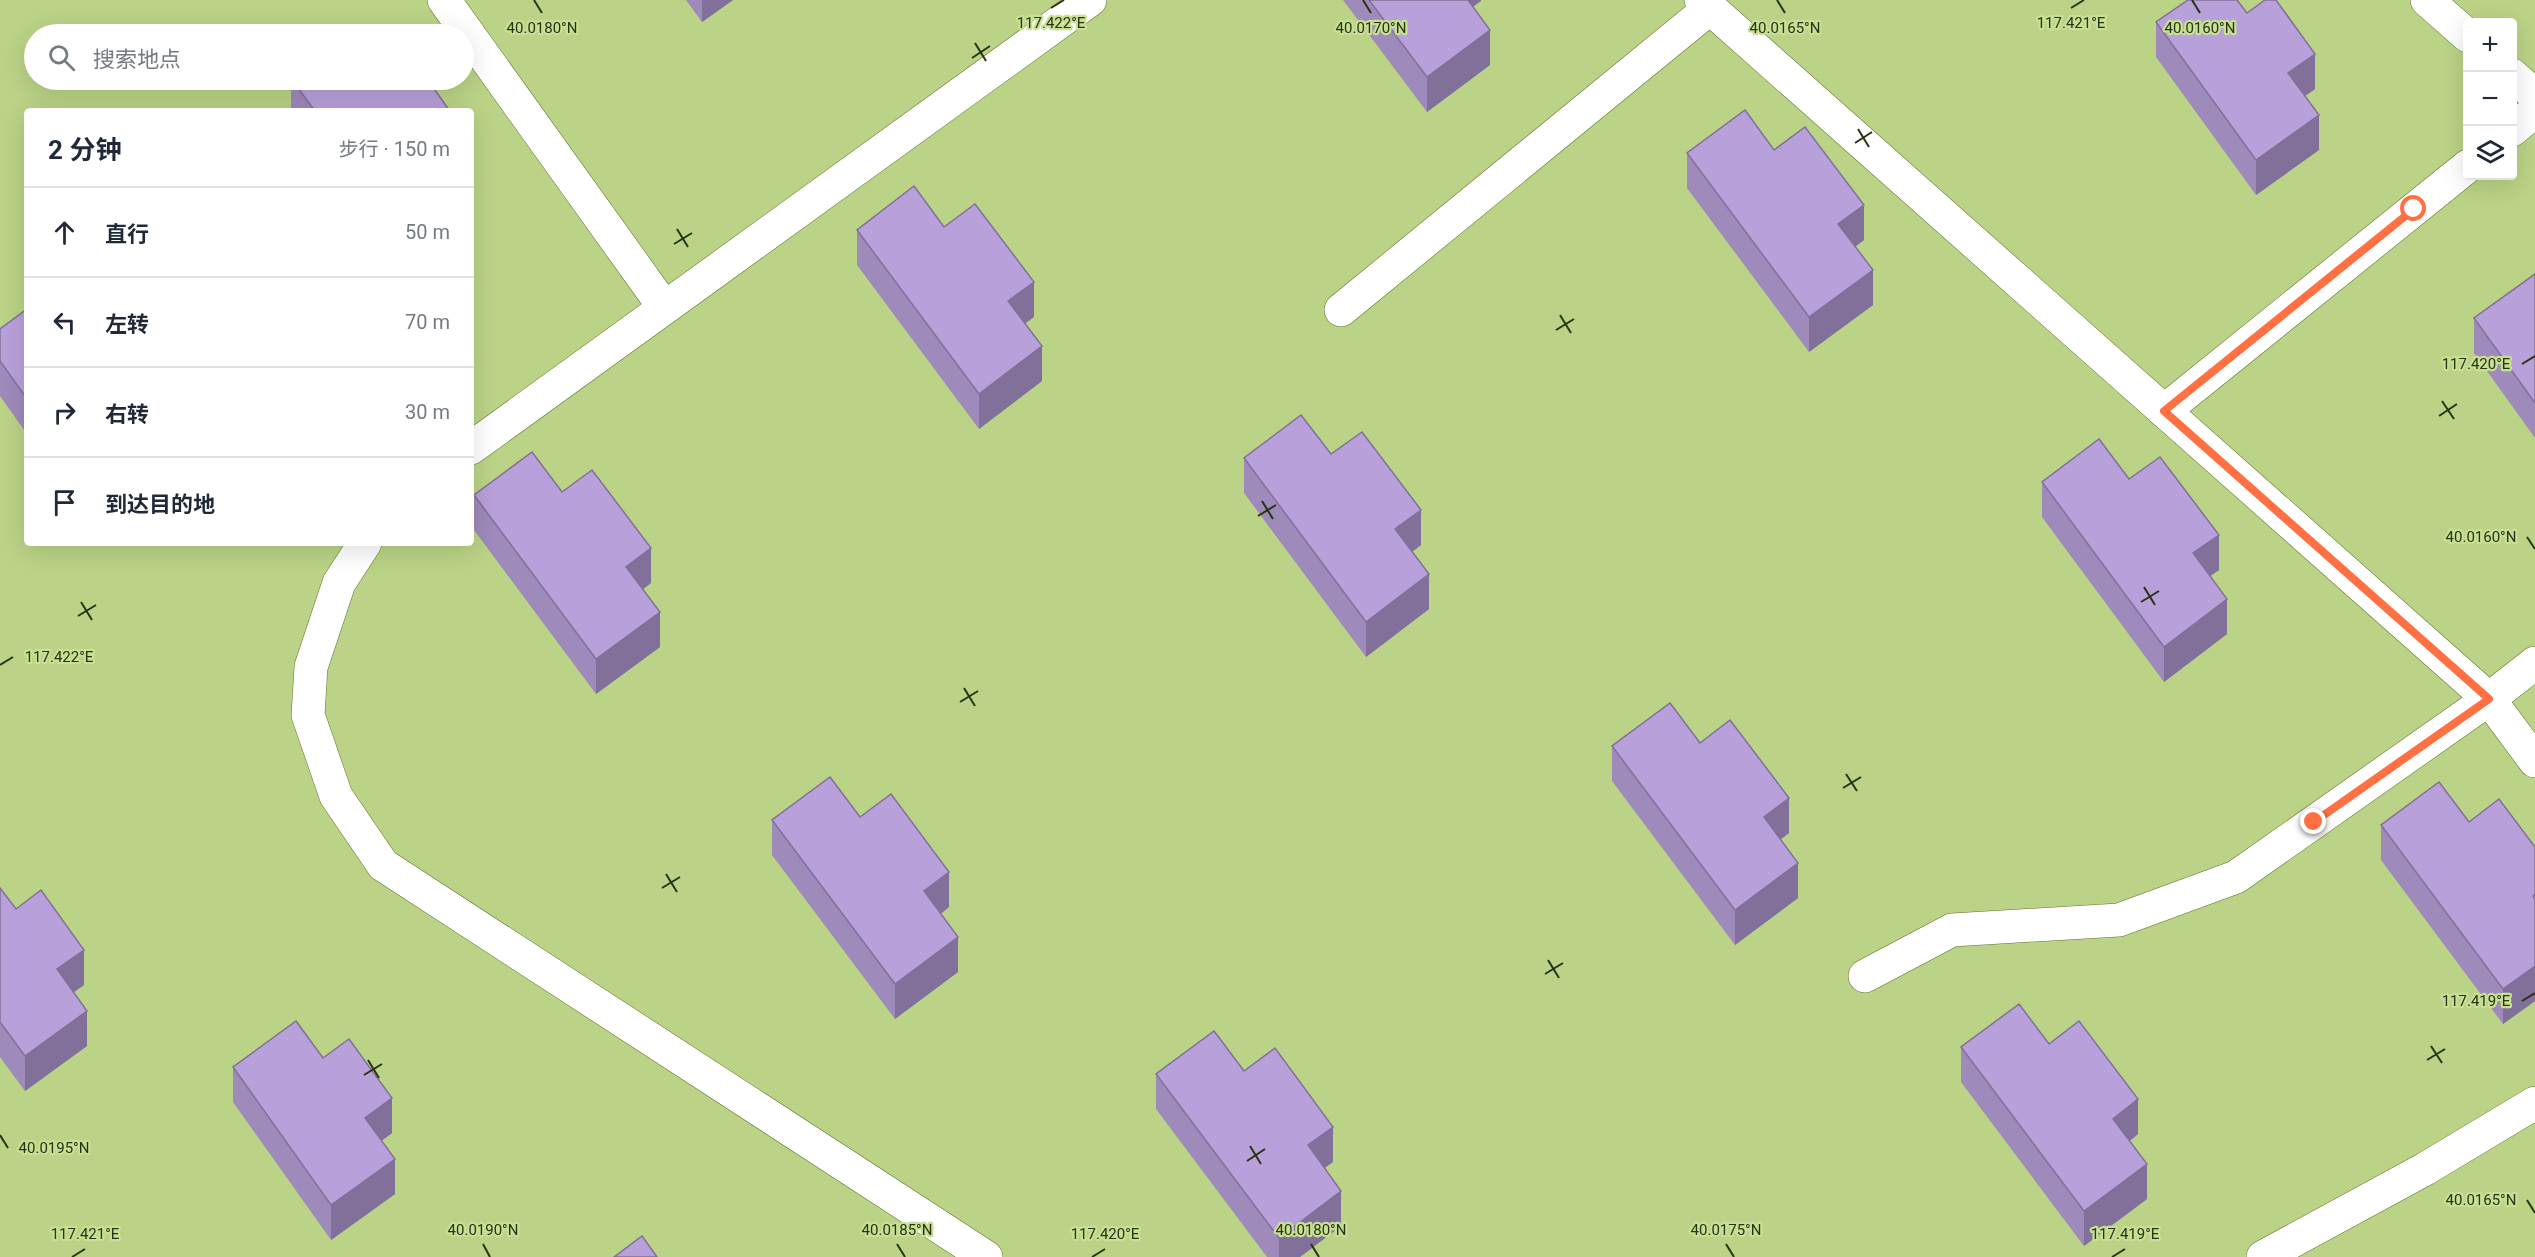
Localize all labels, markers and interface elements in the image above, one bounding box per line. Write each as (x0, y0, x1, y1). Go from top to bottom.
text: 117.422°E (1017, 14, 1086, 32)
text: 117.421°E (2037, 14, 2106, 32)
map controls (2463, 18, 2517, 180)
button: + (2463, 18, 2517, 72)
text: 40.0180°N (507, 19, 577, 37)
text: 40.0170°N (1336, 19, 1406, 37)
text: 40.0165°N (1750, 19, 1820, 37)
text: 40.0160°N (2165, 19, 2235, 37)
search box (24, 24, 474, 90)
icon: search (45, 41, 78, 74)
text: 搜索地点 (93, 47, 181, 72)
button: − (2463, 72, 2517, 126)
button: layers (2463, 126, 2517, 180)
text: 2 分钟 (48, 135, 121, 165)
text: 步行 · 150 m (339, 137, 450, 161)
route start (2400, 195, 2426, 221)
icon: ahead (48, 216, 81, 249)
text: 50 m (405, 220, 450, 244)
text: 直行 (105, 222, 149, 247)
icon: left (48, 306, 81, 339)
text: 70 m (405, 310, 450, 334)
text: 左转 (105, 312, 149, 337)
text: 117.420°E (2442, 355, 2511, 373)
icon: right (48, 396, 81, 429)
text: 30 m (405, 400, 450, 424)
text: 右转 (105, 402, 149, 427)
icon: arrive (48, 486, 81, 519)
text: 到达目的地 (105, 492, 215, 517)
text: 40.0160°N (2446, 528, 2516, 546)
text: 117.422°E (25, 648, 94, 666)
route end (2300, 808, 2326, 834)
text: 117.419°E (2442, 992, 2511, 1010)
text: 40.0195°N (19, 1139, 89, 1157)
text: 40.0165°N (2446, 1191, 2516, 1209)
text: 40.0190°N (448, 1221, 518, 1239)
text: 40.0185°N (862, 1221, 932, 1239)
text: 40.0180°N (1276, 1221, 1346, 1239)
text: 40.0175°N (1691, 1221, 1761, 1239)
text: 117.421°E (51, 1225, 120, 1243)
text: 117.420°E (1071, 1225, 1140, 1243)
text: 117.419°E (2091, 1225, 2160, 1243)

